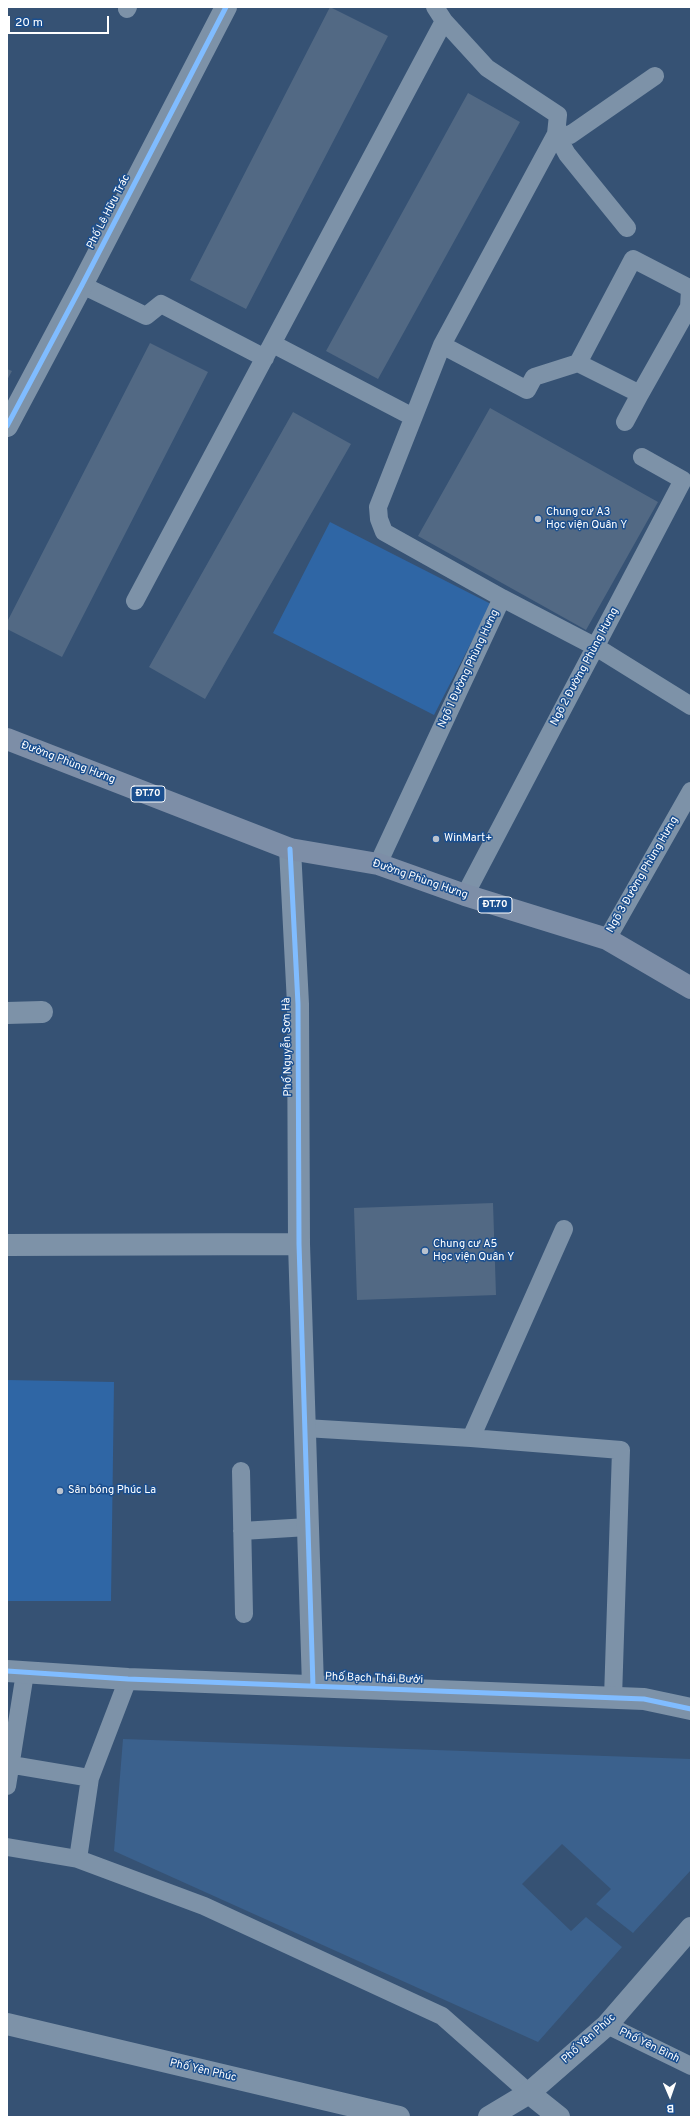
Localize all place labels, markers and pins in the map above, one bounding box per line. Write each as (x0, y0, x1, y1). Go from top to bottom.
place label: Chung cư A3 Học viện Quân Y (546, 506, 627, 532)
marker: Chung cư A3 Học viện Quân Y (533, 514, 543, 524)
place label: WinMart+ (444, 832, 492, 846)
marker: WinMart+ (431, 834, 441, 844)
place label: Chung cư A5 Học viện Quân Y (433, 1238, 514, 1264)
marker: Chung cư A5 Học viện Quân Y (420, 1246, 430, 1256)
place label: Sân bóng Phúc La (68, 1484, 156, 1498)
marker: Sân bóng Phúc La (55, 1486, 65, 1496)

